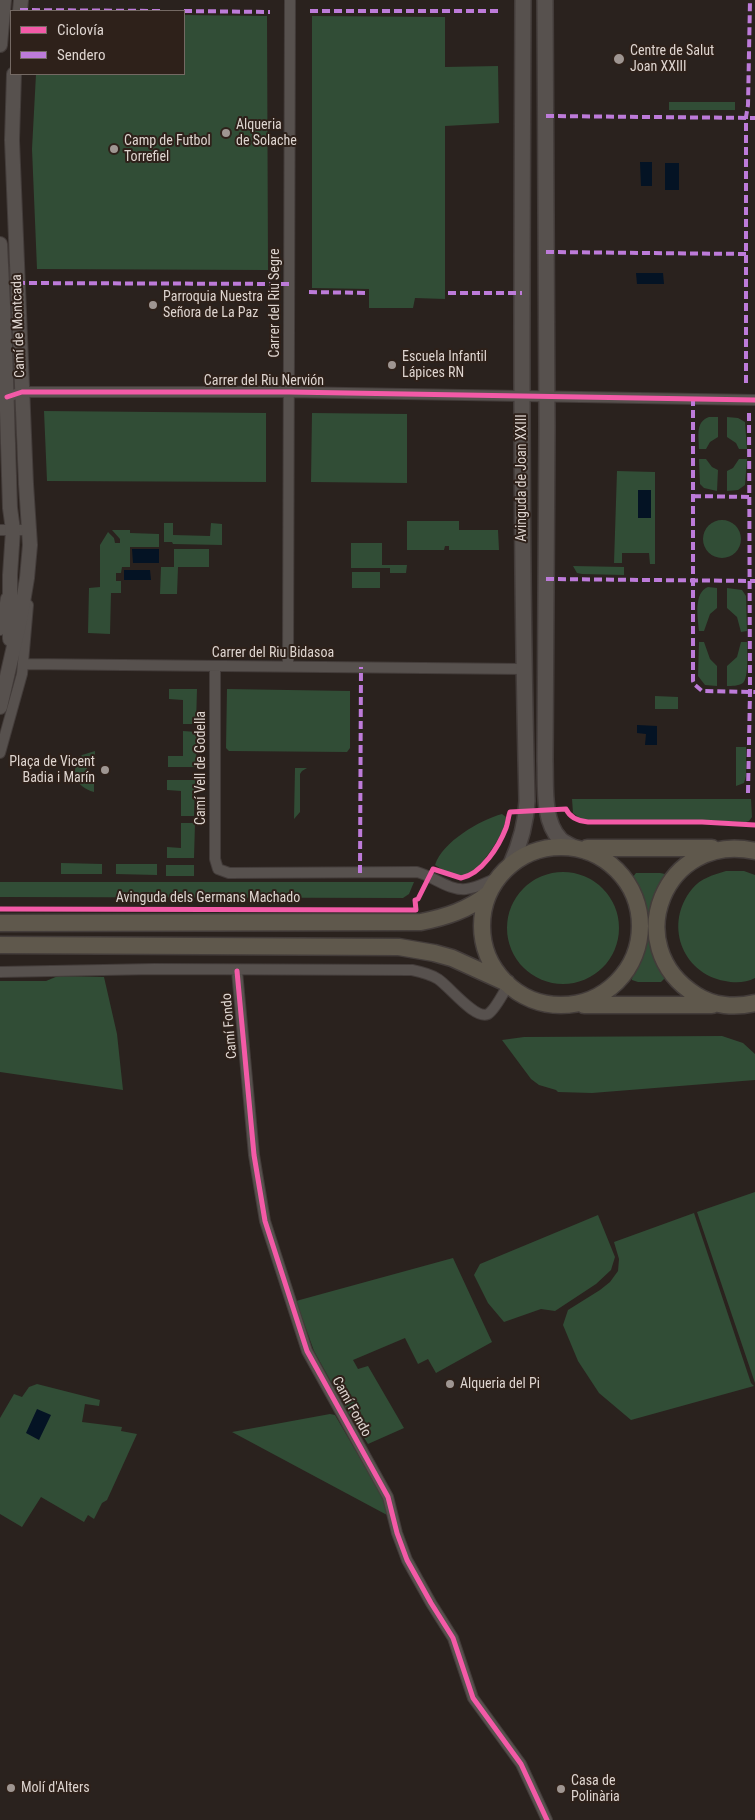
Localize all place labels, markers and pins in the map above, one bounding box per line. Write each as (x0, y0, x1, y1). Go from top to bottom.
place label: Centre de Salut Joan XXIII (630, 43, 714, 75)
marker: Centre de Salut Joan XXIII (612, 52, 626, 66)
place label: Alqueria de Solache (236, 117, 297, 150)
marker: Alqueria de Solache (220, 127, 232, 139)
place label: Camp de Futbol Torrefiel (124, 133, 211, 166)
marker: Camp de Futbol Torrefiel (108, 143, 120, 155)
place label: Parroquia Nuestra Señora de La Paz (163, 289, 263, 322)
marker: Parroquia Nuestra Señora de La Paz (147, 299, 159, 311)
place label: Escuela Infantil Lápices RN (402, 349, 487, 382)
marker: Escuela Infantil Lápices RN (386, 359, 398, 371)
place label: Plaça de Vicent Badia i Marín (9, 754, 95, 786)
marker: Plaça de Vicent Badia i Marín (99, 764, 111, 776)
place label: Alqueria del Pi (460, 1376, 540, 1392)
marker: Alqueria del Pi (444, 1378, 456, 1390)
place label: Casa de Polinària (571, 1773, 620, 1805)
place label: Molí d'Alters (21, 1780, 90, 1796)
marker: Molí d'Alters (5, 1782, 17, 1794)
marker: Casa de Polinària (555, 1783, 567, 1795)

